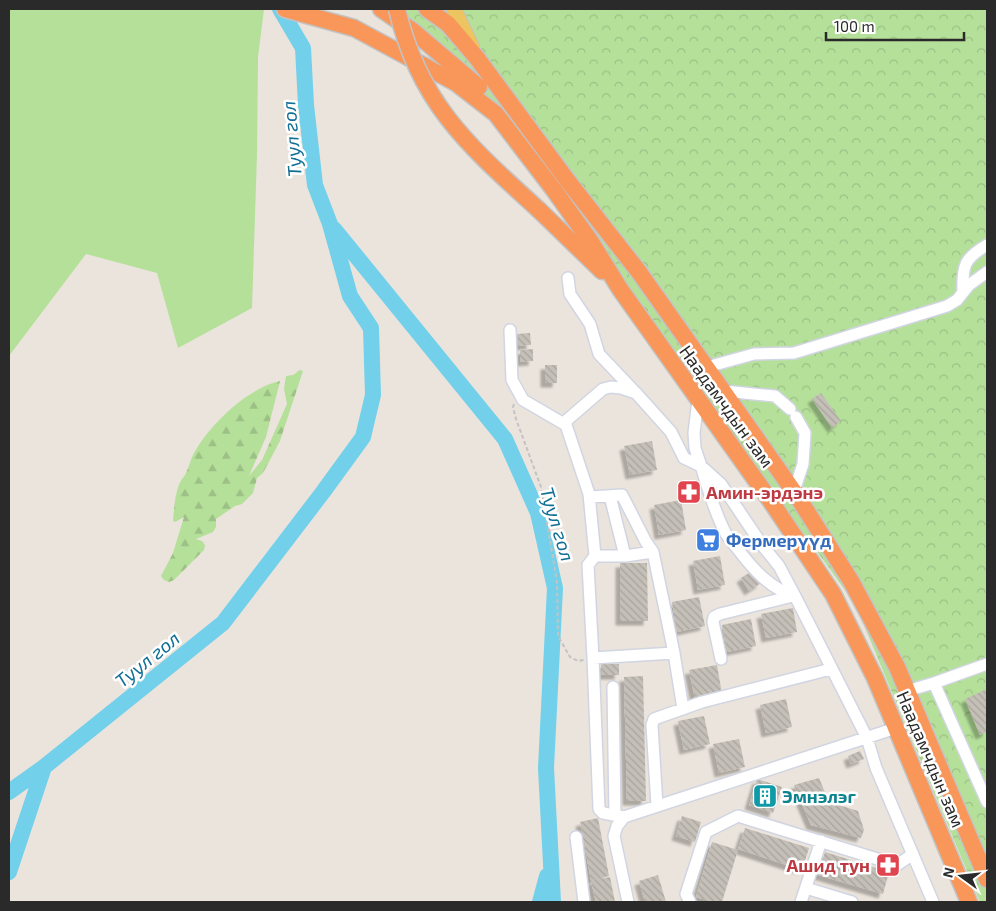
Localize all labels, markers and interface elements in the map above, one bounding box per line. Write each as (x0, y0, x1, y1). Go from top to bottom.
scale bar (826, 10, 964, 42)
text: 100 m (834, 17, 875, 35)
water label: Туул гол (276, 100, 306, 178)
street label: Наадамчдын зам (675, 341, 779, 471)
pharmacy icon: Амин-эрдэнэ (676, 479, 702, 505)
place label: Амин-эрдэнэ (706, 481, 823, 503)
water label: Туул гол (536, 484, 580, 564)
supermarket icon: Фермерүүд (695, 527, 721, 553)
place label: Фермерүүд (726, 529, 831, 551)
water label: Туул гол (110, 626, 184, 692)
street label: Наадамчдын зам (892, 688, 970, 830)
building icon: Эмнэлэг (752, 783, 778, 809)
place label: Эмнэлэг (782, 785, 856, 807)
north arrow (936, 851, 986, 901)
pharmacy icon: Ашид тун (875, 852, 901, 878)
place label: Ашид тун (787, 854, 870, 876)
text: N (938, 865, 957, 880)

